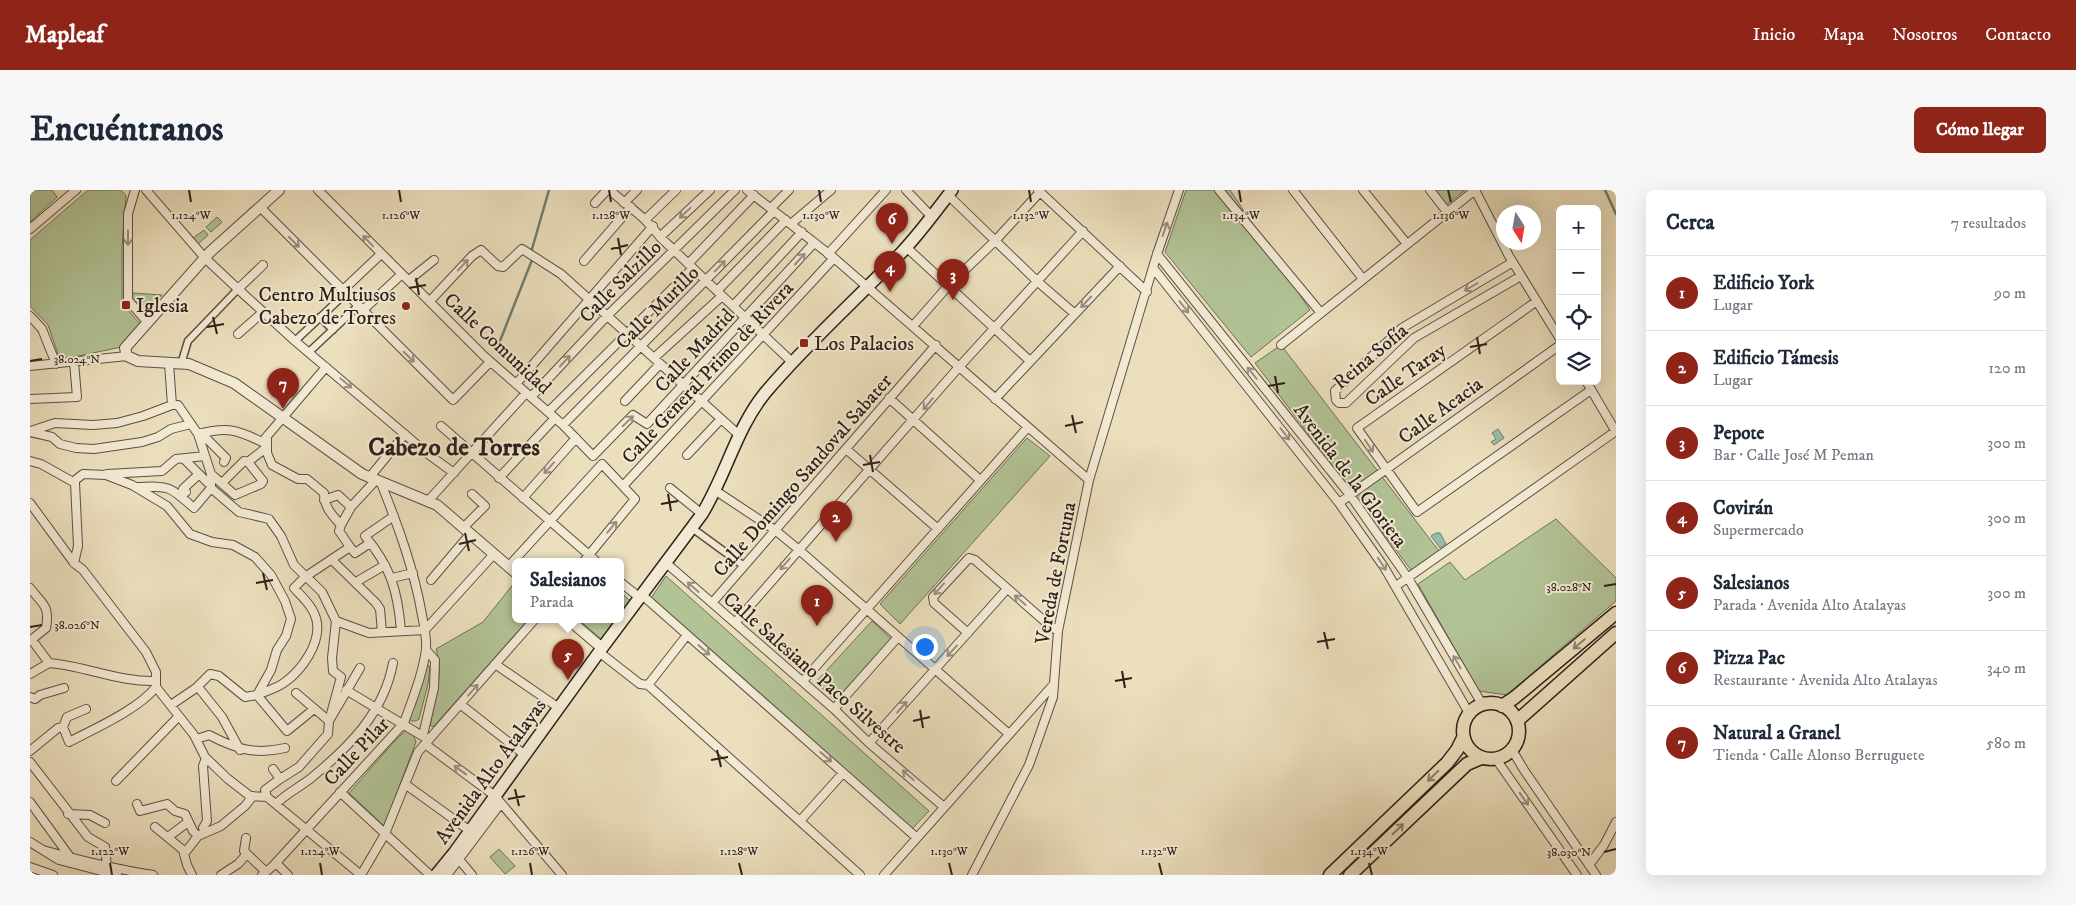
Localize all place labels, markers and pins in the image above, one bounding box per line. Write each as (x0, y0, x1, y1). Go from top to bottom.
pin: 6 (876, 203, 908, 244)
pin: 4 (874, 251, 906, 292)
pin: 3 (937, 259, 969, 300)
place label: Centro Multiusos Cabezo de Torres (258, 283, 396, 331)
place label: Iglesia (136, 294, 189, 319)
marker: Iglesia (120, 299, 132, 311)
marker: Centro Multiusos Cabezo de Torres (400, 300, 412, 312)
place label: Los Palacios (814, 332, 914, 357)
marker: Los Palacios (798, 337, 810, 349)
pin: 7 (267, 368, 299, 409)
pin: 2 (820, 501, 852, 542)
pin: 1 (801, 585, 833, 626)
pin: 5 (552, 639, 584, 680)

